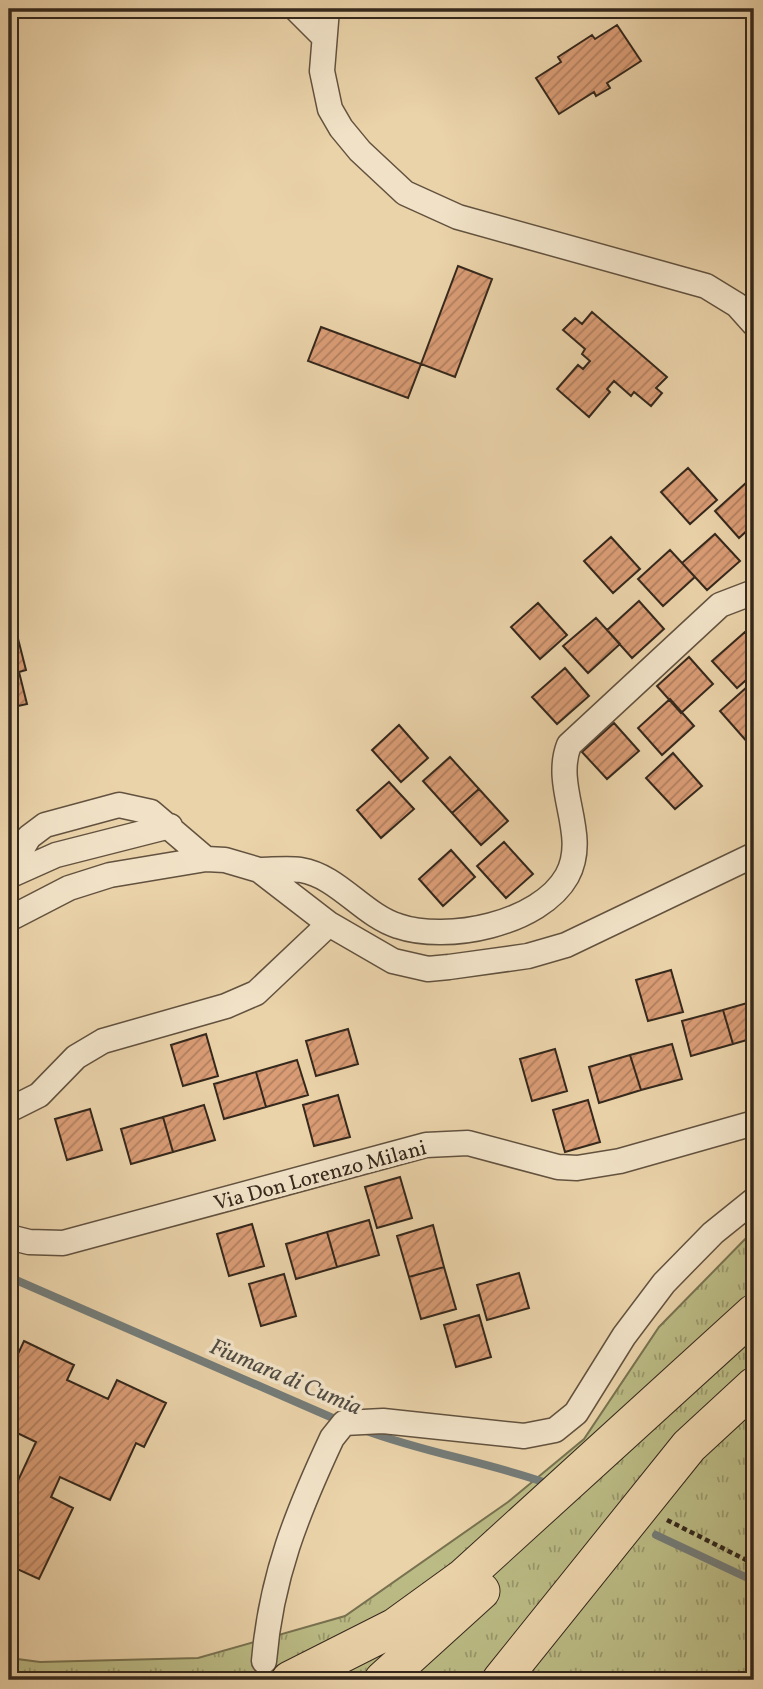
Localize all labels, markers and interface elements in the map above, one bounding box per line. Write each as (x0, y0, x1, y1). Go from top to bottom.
street label: Via Don Lorenzo Milani (211, 1134, 430, 1219)
water label: Fiumara di Cumia (204, 1331, 366, 1424)

